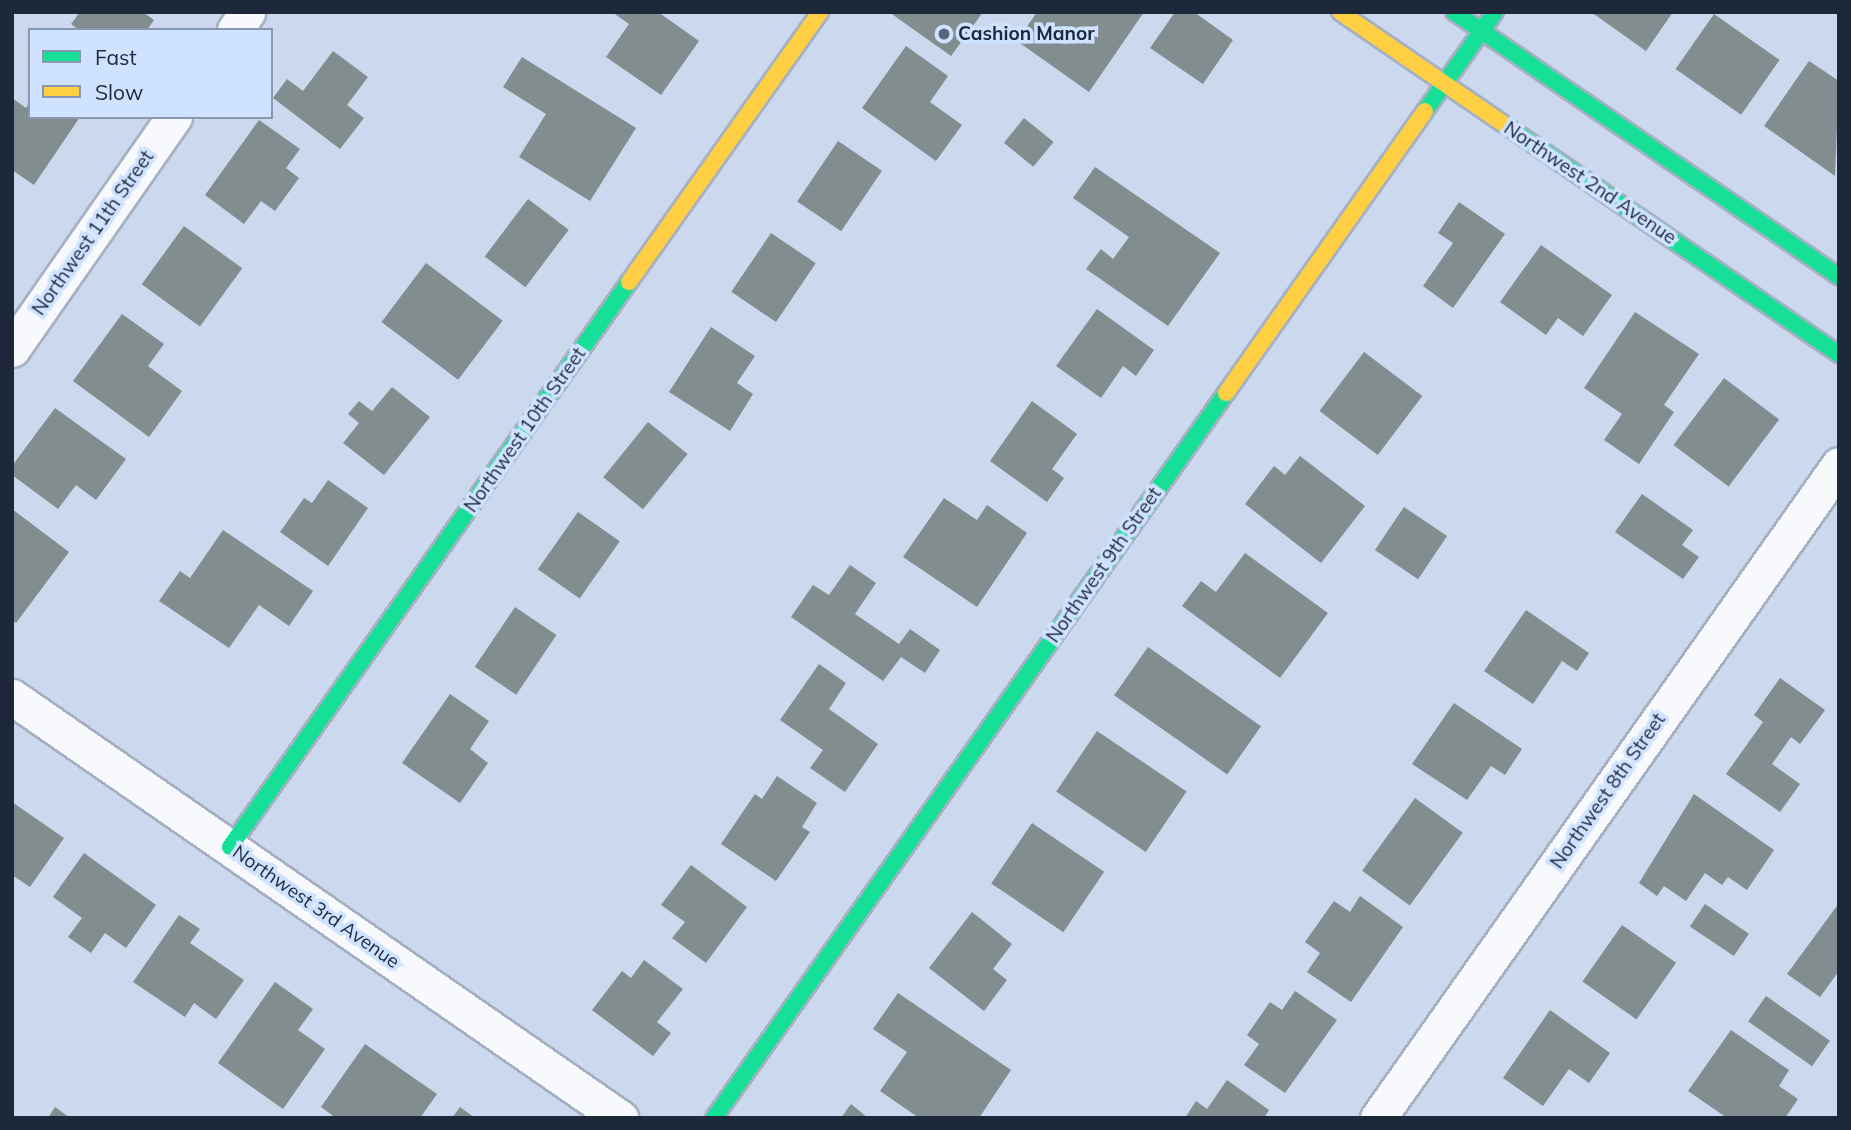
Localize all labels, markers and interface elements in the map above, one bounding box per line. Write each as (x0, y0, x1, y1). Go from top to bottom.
place label: Cashion Manor (958, 23, 1095, 45)
marker: Cashion Manor (936, 26, 952, 42)
legend (28, 28, 273, 119)
text: Fast (95, 44, 137, 70)
text: Slow (95, 79, 143, 105)
street label: Northwest 2nd Avenue (1500, 117, 1680, 249)
street label: Northwest 11th Street (27, 146, 159, 320)
street label: Northwest 10th Street (459, 343, 591, 517)
street label: Northwest 9th Street (1042, 483, 1166, 647)
street label: Northwest 8th Street (1546, 709, 1670, 873)
street label: Northwest 3rd Avenue (228, 841, 404, 973)

